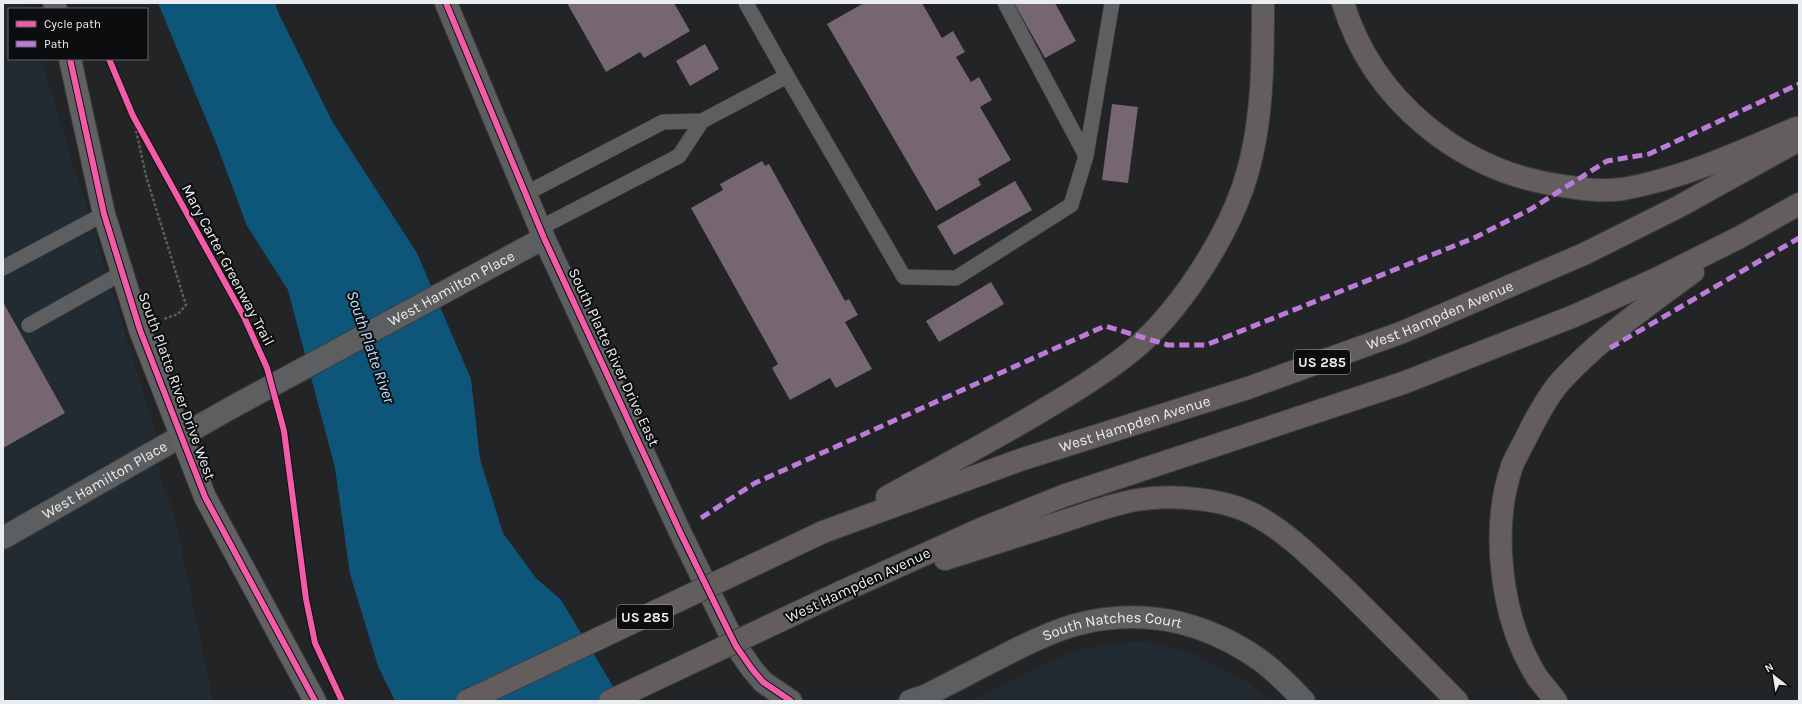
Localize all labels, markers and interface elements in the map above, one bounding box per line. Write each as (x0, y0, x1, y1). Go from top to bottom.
legend (8, 8, 148, 60)
text: Cycle path (44, 17, 101, 31)
text: Path (44, 37, 69, 51)
street label: Mary Carter Greenway Trail (178, 181, 278, 349)
street label: West Hamilton Place (385, 247, 518, 330)
street label: South Platte River Drive East (565, 265, 663, 449)
street label: West Hampden Avenue (1364, 277, 1516, 354)
water label: South Platte River (343, 288, 399, 406)
street label: South Platte River Drive West (135, 290, 220, 483)
road number: US 285 (1294, 350, 1350, 374)
street label: West Hampden Avenue (1057, 391, 1212, 456)
street label: West Hamilton Place (39, 437, 170, 523)
street label: West Hampden Avenue (783, 544, 933, 626)
road number: US 285 (617, 605, 673, 629)
street label: South Natches Court (1039, 608, 1184, 645)
north arrow (1754, 656, 1794, 696)
text: N (1763, 660, 1776, 675)

